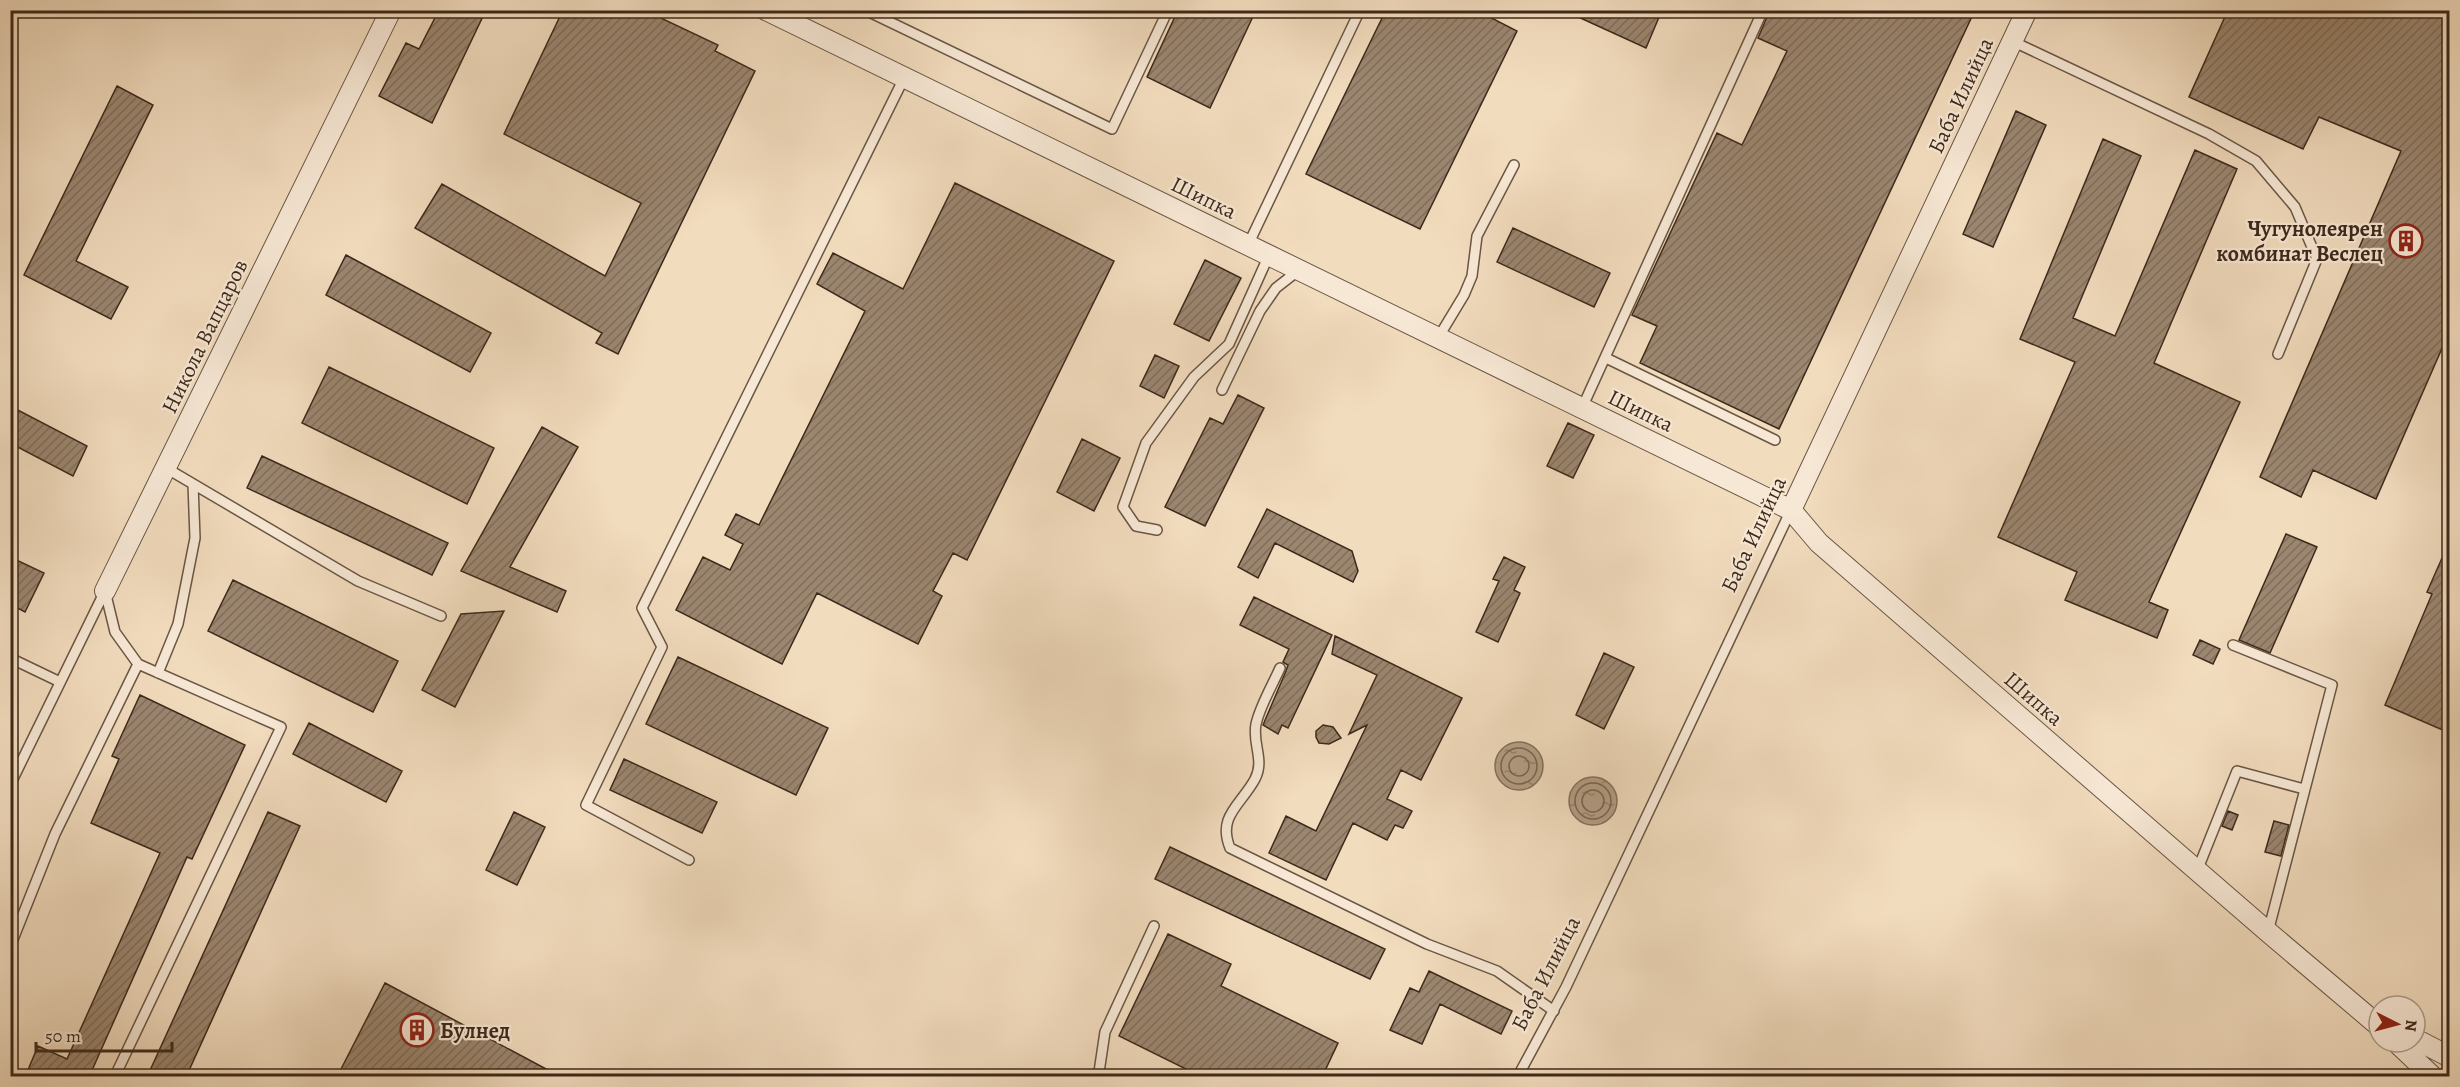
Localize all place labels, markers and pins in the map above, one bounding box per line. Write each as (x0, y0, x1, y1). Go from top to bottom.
place label: Чугунолеярен комбинат Веслец (2216, 214, 2383, 269)
building icon: Чугунолеярен комбинат Веслец (2388, 223, 2424, 259)
building icon: Булнед (399, 1012, 435, 1048)
place label: Булнед (440, 1016, 510, 1046)

